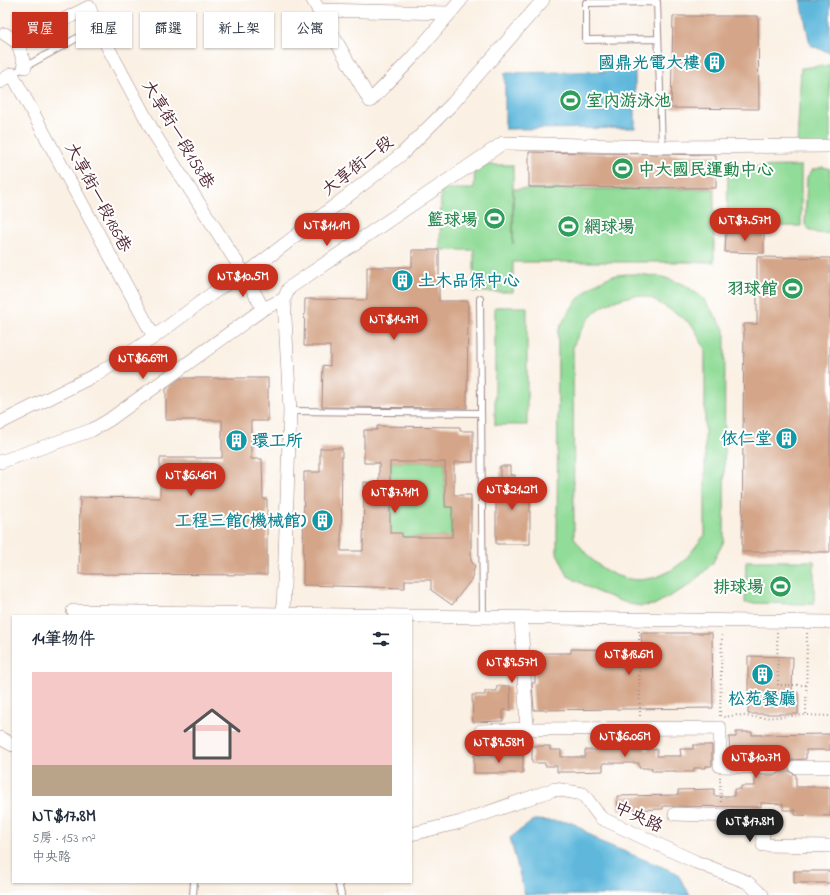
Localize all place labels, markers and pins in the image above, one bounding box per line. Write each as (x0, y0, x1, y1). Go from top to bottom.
building icon: 國鼎光電大樓 (702, 49, 728, 75)
place label: 國鼎光電大樓 (598, 51, 700, 76)
sports icon: 室內游泳池 (557, 87, 583, 113)
place label: 室內游泳池 (586, 89, 671, 114)
sports icon: 中大國民運動中心 (609, 156, 635, 182)
place label: 中大國民運動中心 (638, 158, 774, 183)
sports icon: 籃球場 (481, 206, 507, 232)
place label: 籃球場 (427, 208, 478, 233)
pin: NT$7.57M (704, 208, 786, 242)
pin: NT$11.1M (286, 213, 368, 247)
sports icon: 網球場 (555, 213, 581, 239)
place label: 網球場 (584, 215, 635, 240)
pin: NT$10.5M (202, 264, 284, 298)
building icon: 土木品保中心 (390, 267, 416, 293)
place label: 土木品保中心 (418, 269, 520, 294)
sports icon: 羽球館 (780, 275, 806, 301)
place label: 羽球館 (727, 277, 778, 302)
pin: NT$14.7M (353, 307, 435, 341)
pin: NT$6.69M (102, 346, 184, 380)
building icon: 依仁堂 (774, 425, 800, 451)
building icon: 環工所 (224, 427, 250, 453)
place label: 依仁堂 (721, 427, 772, 452)
place label: 環工所 (252, 429, 303, 454)
pin: NT$6.46M (150, 463, 232, 497)
pin: NT$21.2M (471, 477, 553, 511)
pin: NT$7.91M (354, 480, 436, 514)
building icon: 工程三館(機械館) (309, 507, 335, 533)
place label: 工程三館(機械館) (175, 509, 306, 534)
sports icon: 排球場 (767, 573, 793, 599)
place label: 排球場 (713, 575, 764, 600)
pin: NT$18.6M (588, 642, 670, 676)
pin: NT$9.57M (471, 650, 553, 684)
building icon: 松苑餐廳 (749, 661, 775, 687)
place label: 松苑餐廳 (728, 687, 796, 712)
pin: NT$6.06M (584, 724, 666, 758)
pin: NT$9.58M (458, 730, 540, 764)
pin: NT$10.7M (715, 745, 797, 779)
pin: NT$17.8M (709, 809, 791, 843)

